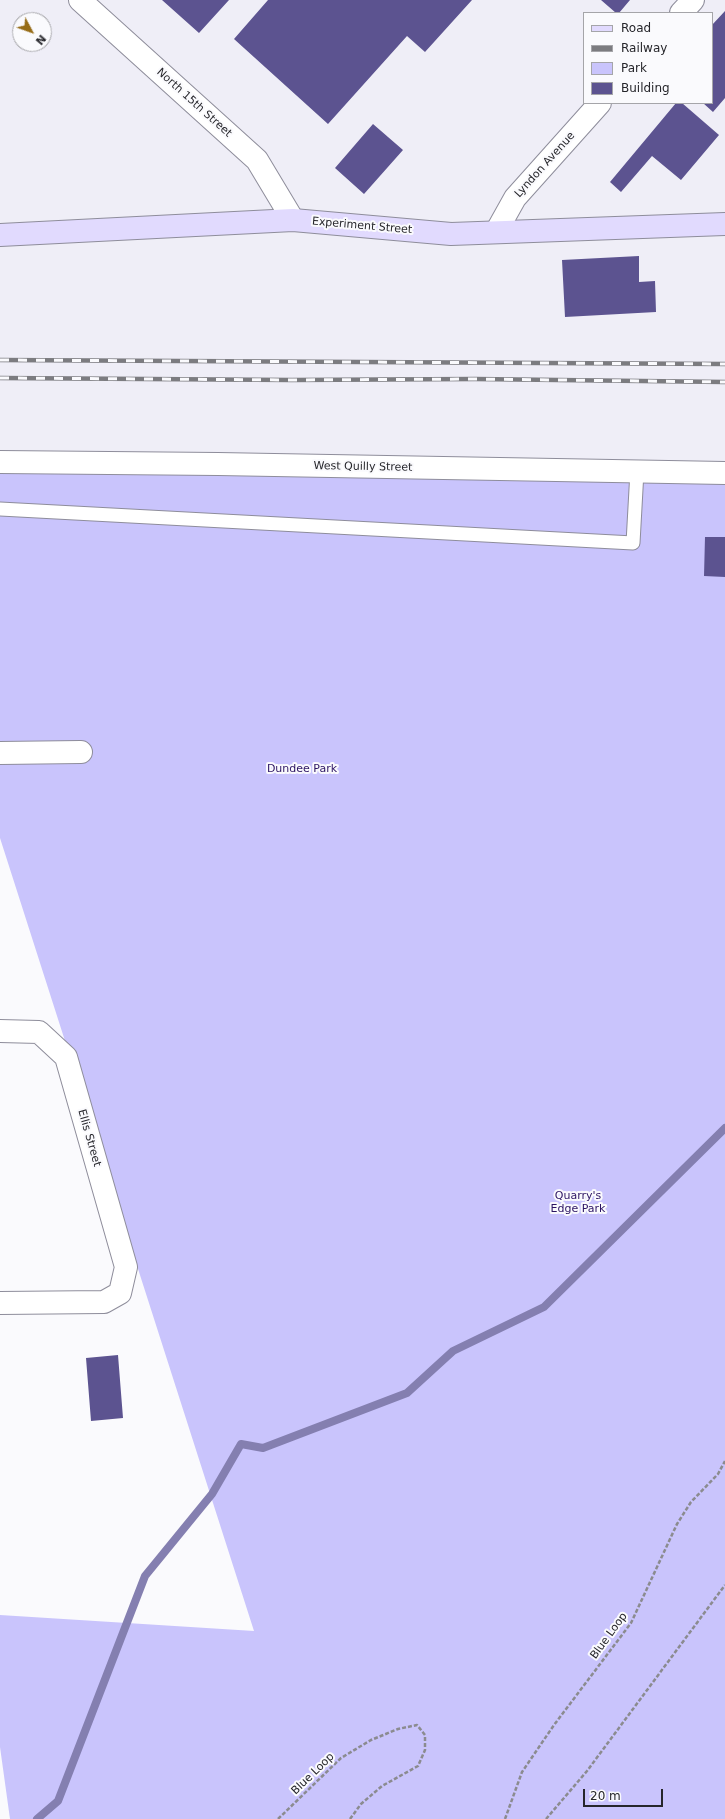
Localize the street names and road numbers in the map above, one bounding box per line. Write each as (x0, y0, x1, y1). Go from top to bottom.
street label: North 15th Street (154, 66, 234, 140)
street label: Lyndon Avenue (512, 130, 578, 200)
street label: Experiment Street (311, 215, 413, 237)
street label: West Quilly Street (314, 460, 412, 474)
street label: Ellis Street (75, 1108, 103, 1168)
street label: Blue Loop (588, 1610, 630, 1662)
street label: Blue Loop (289, 1750, 337, 1798)

